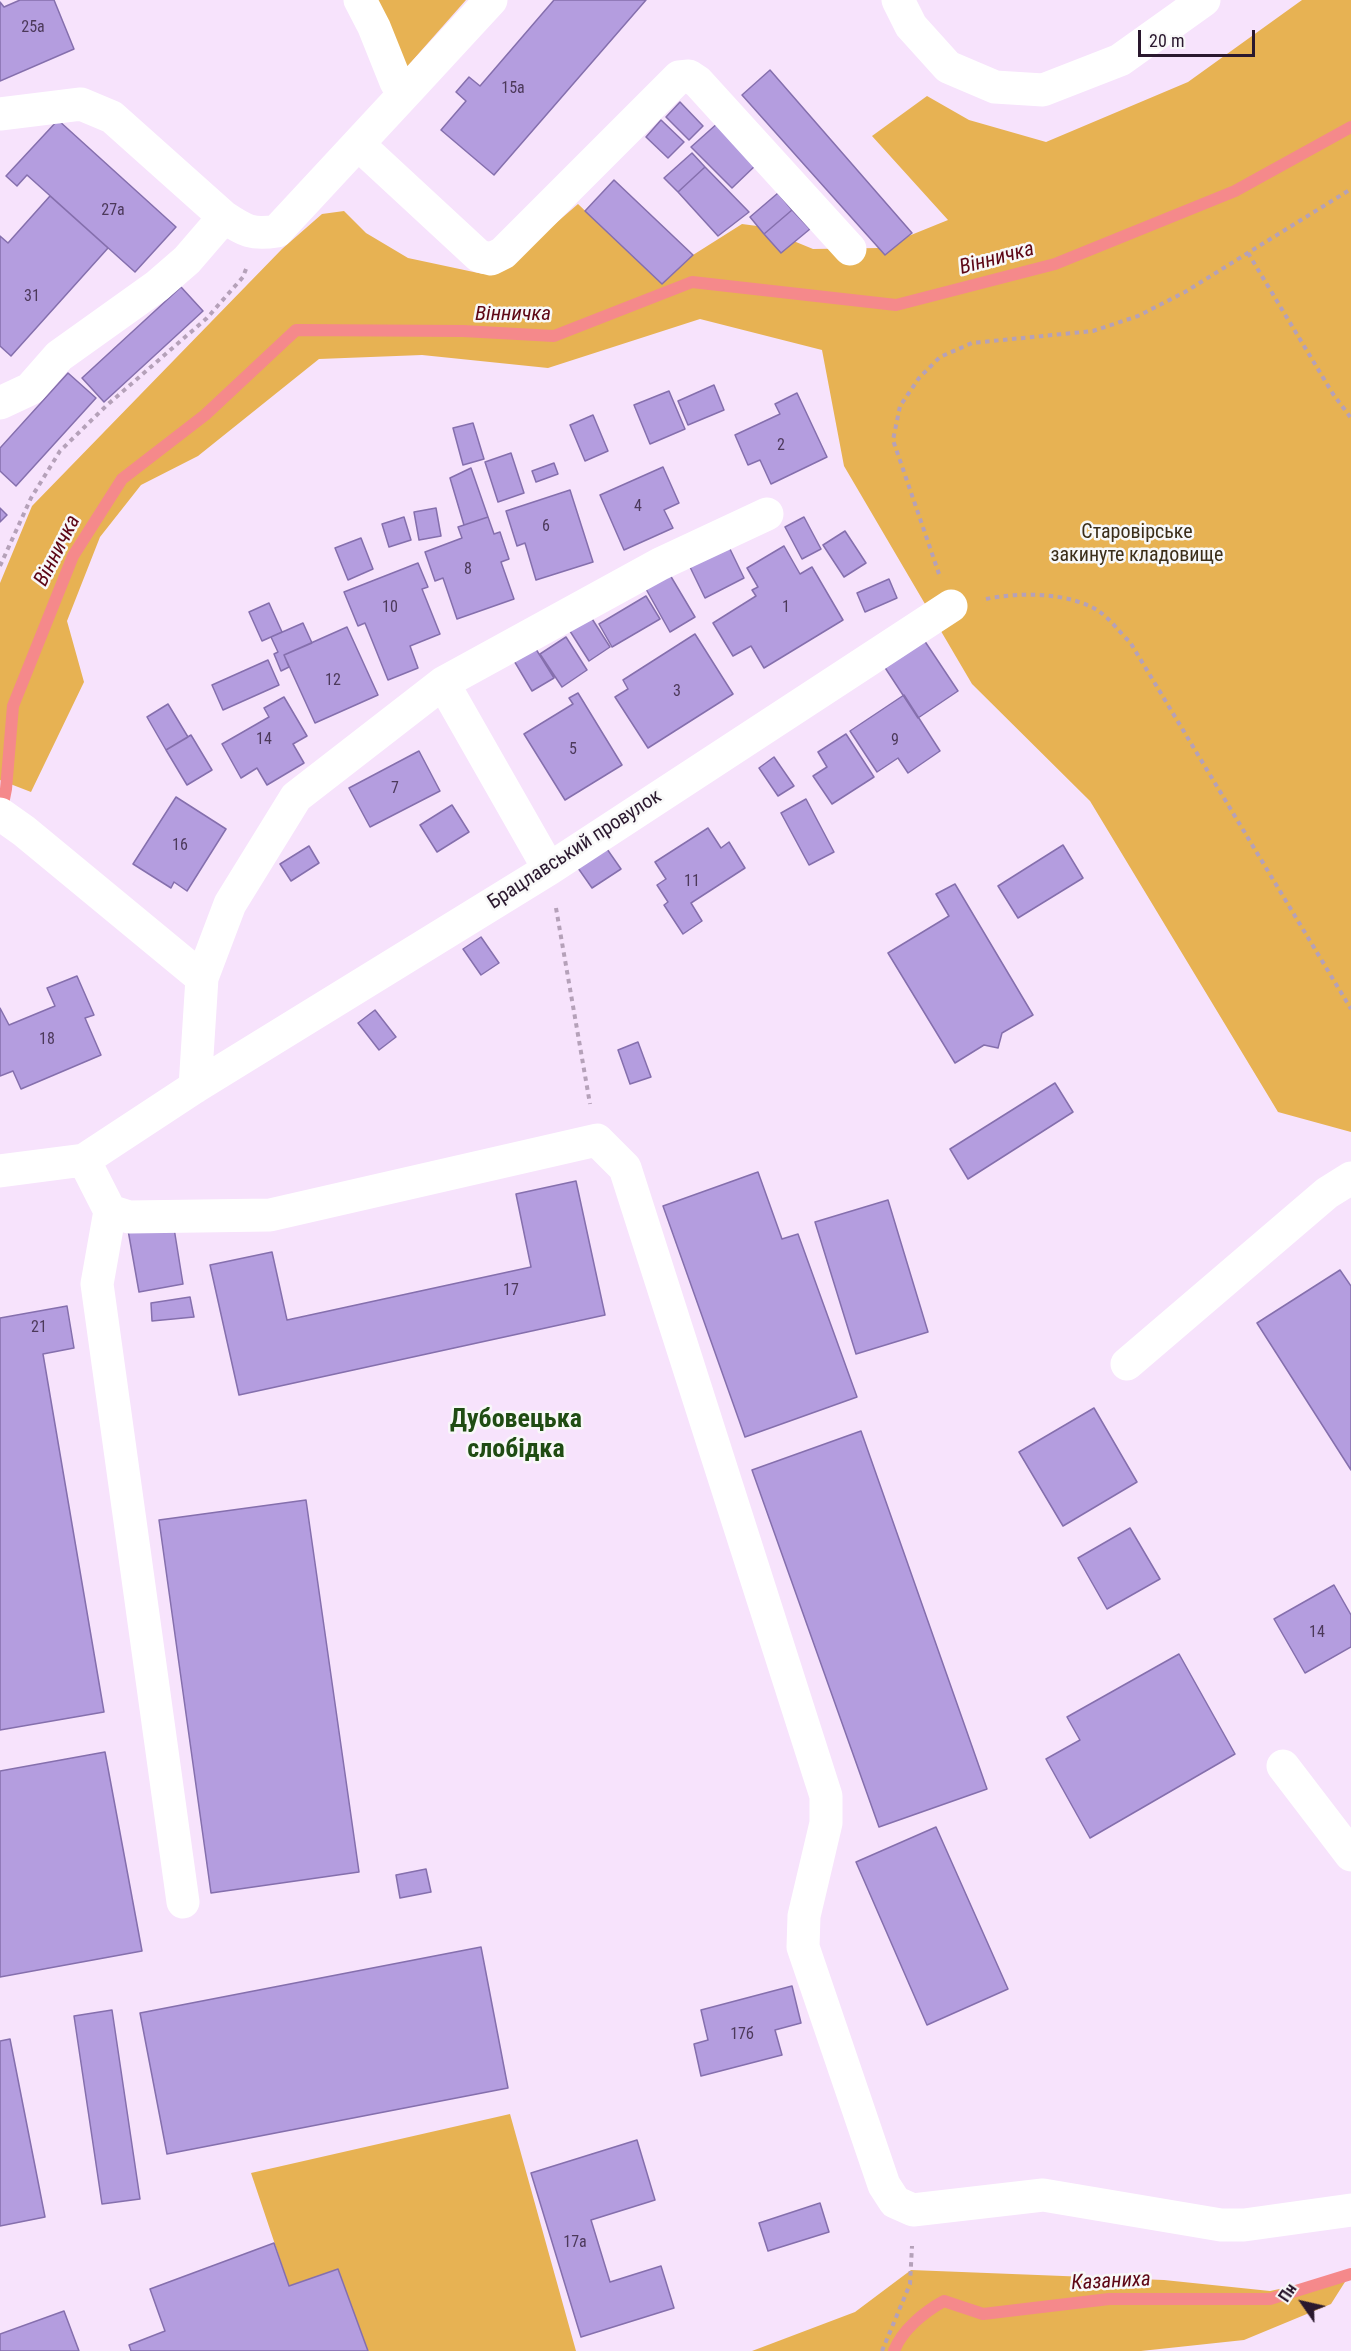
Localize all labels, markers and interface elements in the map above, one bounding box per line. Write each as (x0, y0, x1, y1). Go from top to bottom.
house number: 25а (21, 18, 45, 38)
scale bar (1141, 18, 1258, 56)
text: 20 m (1149, 30, 1184, 51)
house number: 15а (501, 79, 525, 99)
house number: 27а (101, 201, 125, 221)
water label: Вінничка (957, 237, 1037, 281)
house number: 31 (24, 287, 40, 307)
water label: Вінничка (475, 302, 551, 328)
house number: 2 (777, 436, 785, 456)
house number: 4 (634, 497, 642, 517)
water label: Вінничка (29, 511, 87, 591)
house number: 6 (542, 517, 550, 537)
park label: Старовірське закинуте кладовище (1051, 521, 1223, 568)
house number: 8 (464, 560, 472, 580)
house number: 10 (382, 598, 398, 618)
house number: 1 (782, 598, 790, 618)
house number: 12 (325, 671, 341, 691)
house number: 3 (673, 682, 681, 702)
house number: 14 (256, 730, 272, 750)
house number: 9 (891, 731, 899, 751)
house number: 5 (569, 740, 577, 760)
house number: 7 (391, 779, 399, 799)
street label: Брацлавський провулок (484, 785, 666, 915)
house number: 16 (172, 836, 188, 856)
house number: 11 (684, 872, 700, 892)
house number: 18 (39, 1030, 55, 1050)
house number: 17 (503, 1281, 519, 1301)
house number: 21 (31, 1318, 47, 1338)
district label: Дубовецька слобідка (450, 1404, 582, 1466)
house number: 14 (1309, 1623, 1325, 1643)
house number: 17б (730, 2025, 754, 2045)
house number: 17а (563, 2233, 587, 2253)
water label: Казаниха (1071, 2267, 1151, 2297)
north arrow (1273, 2273, 1333, 2333)
text: Пн (1275, 2280, 1301, 2305)

